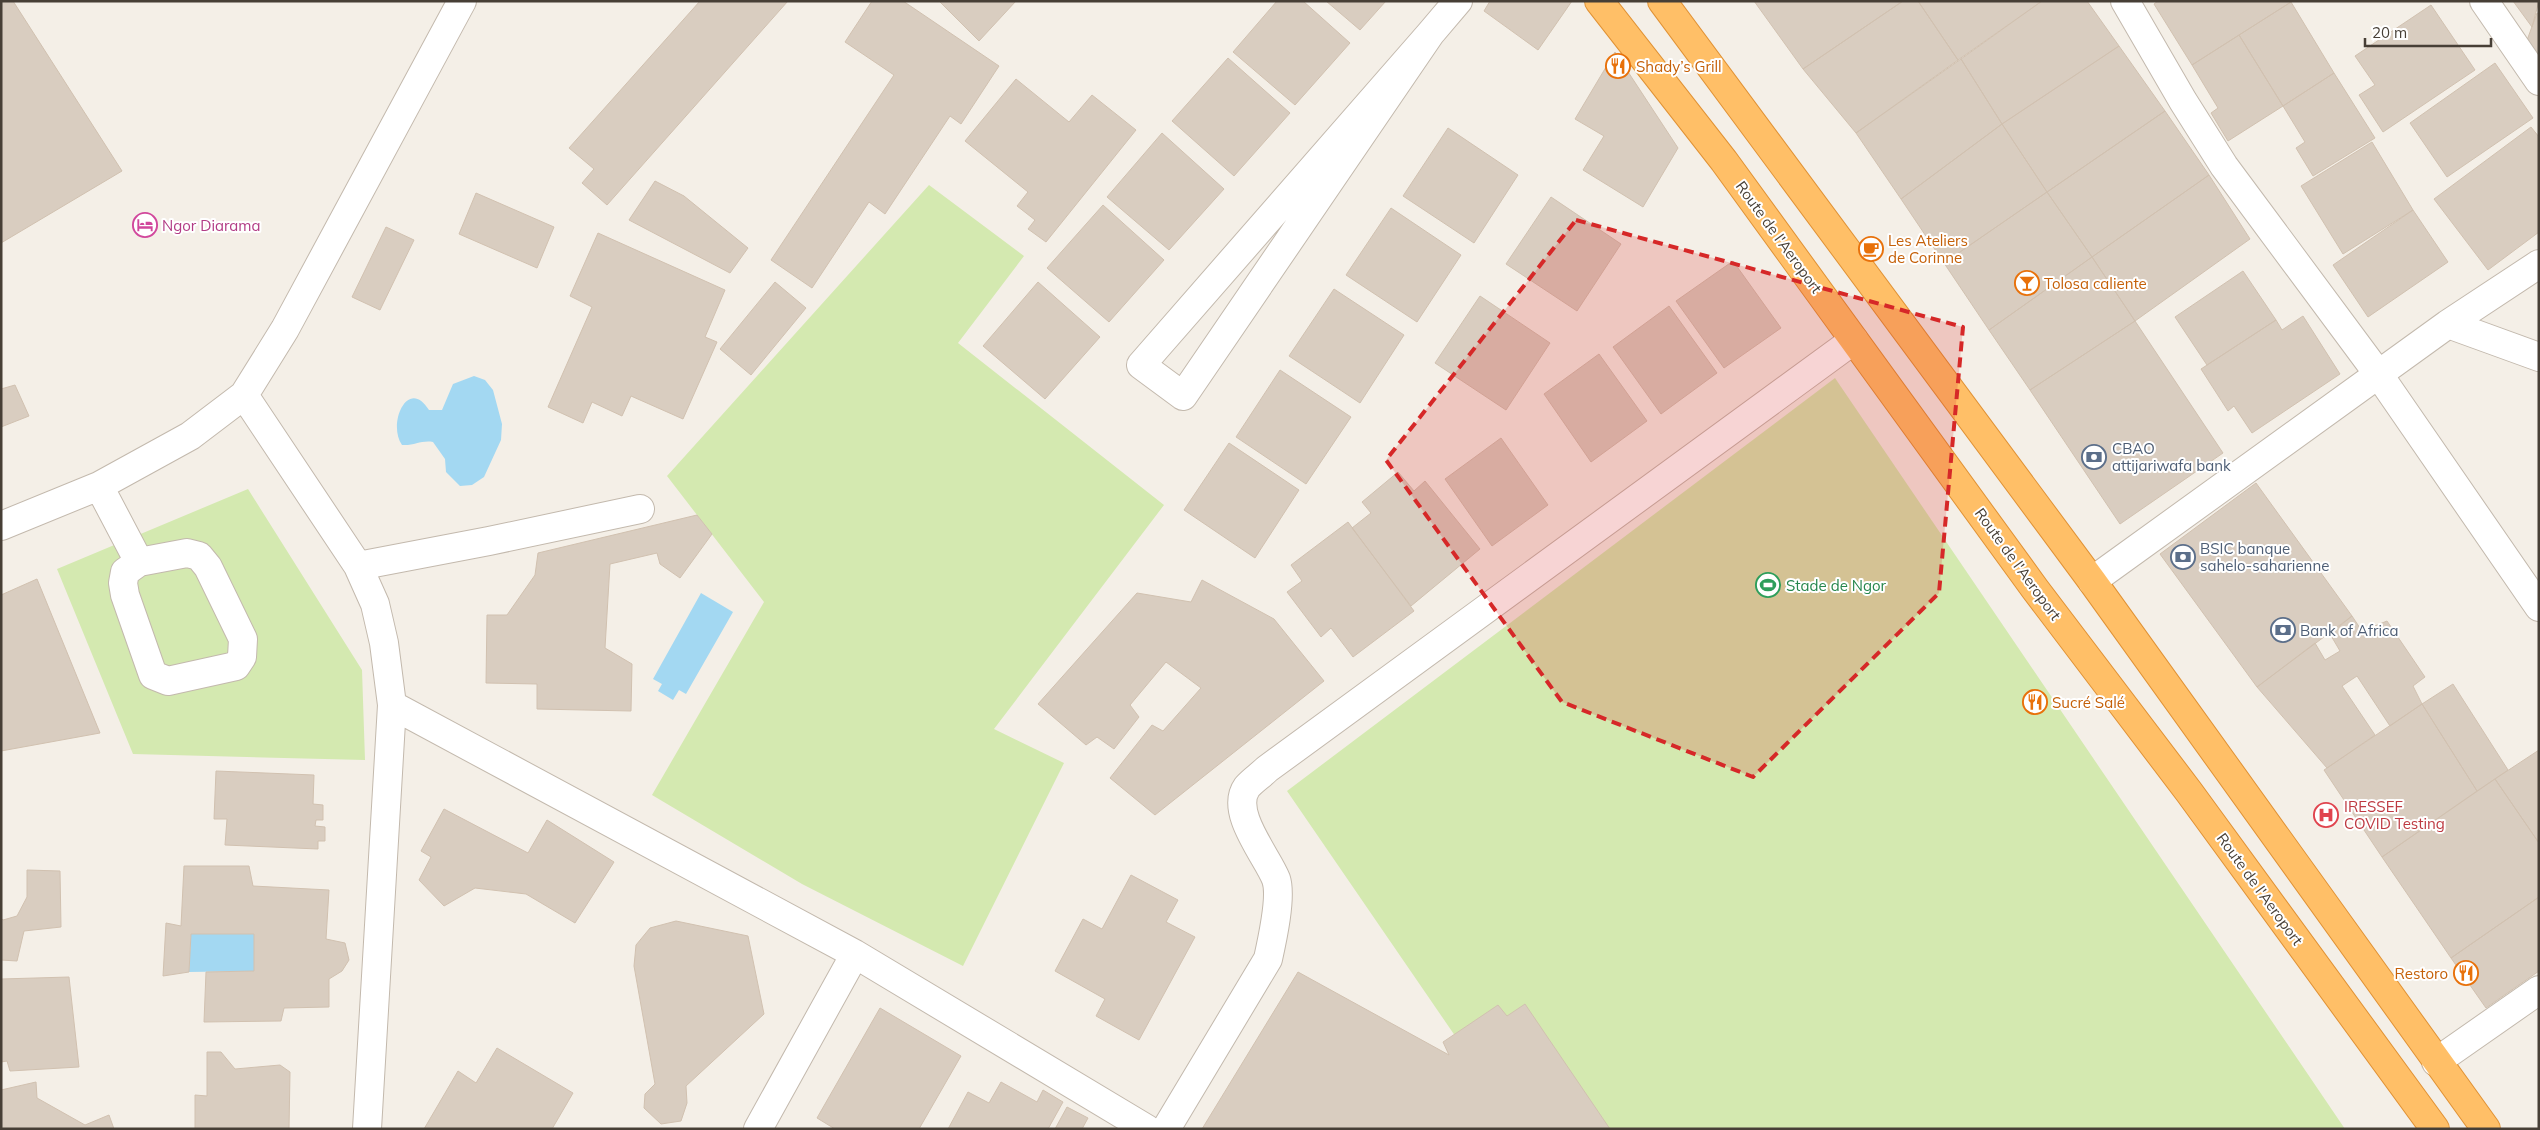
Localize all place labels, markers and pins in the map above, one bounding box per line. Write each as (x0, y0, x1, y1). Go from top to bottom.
restaurant icon: Shady’s Grill (1605, 53, 1631, 79)
place label: Shady’s Grill (1636, 57, 1722, 76)
hotel icon: Ngor Diarama (132, 212, 158, 238)
place label: Ngor Diarama (162, 216, 261, 235)
place label: Les Ateliers de Corinne (1888, 231, 1968, 267)
cafe icon: Les Ateliers de Corinne (1858, 236, 1884, 262)
bar icon: Tolosa caliente (2014, 270, 2040, 296)
place label: Tolosa caliente (2044, 274, 2147, 293)
place label: CBAO attijariwafa bank (2112, 439, 2231, 475)
bank icon: CBAO attijariwafa bank (2081, 444, 2107, 470)
place label: BSIC banque sahelo-saharienne (2200, 539, 2329, 575)
bank icon: BSIC banque sahelo-saharienne (2170, 544, 2196, 570)
sports icon: Stade de Ngor (1755, 572, 1781, 598)
place label: Stade de Ngor (1786, 576, 1887, 595)
bank icon: Bank of Africa (2270, 617, 2296, 643)
place label: Bank of Africa (2300, 621, 2398, 640)
restaurant icon: Sucré Salé (2022, 689, 2048, 715)
place label: Sucré Salé (2052, 693, 2125, 712)
place label: IRESSEF COVID Testing (2344, 797, 2445, 833)
hospital icon: IRESSEF COVID Testing (2313, 802, 2339, 828)
restaurant icon: Restoro (2453, 960, 2479, 986)
place label: Restoro (2395, 964, 2448, 983)

